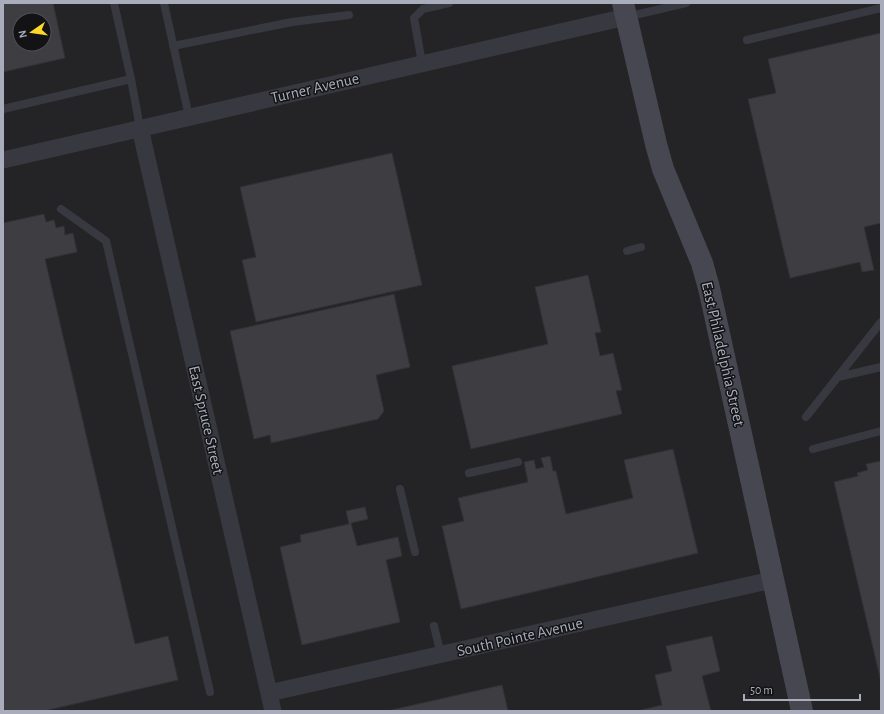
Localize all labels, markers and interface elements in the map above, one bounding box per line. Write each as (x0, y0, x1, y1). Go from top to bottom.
north arrow (12, 12, 52, 52)
text: N (17, 29, 29, 39)
street label: Turner Avenue (269, 70, 361, 106)
street label: East Philadelphia Street (699, 280, 747, 428)
street label: East Spruce Street (186, 364, 226, 476)
street label: South Pointe Avenue (456, 615, 584, 659)
scale bar (744, 676, 860, 702)
text: 50 m (750, 684, 773, 696)

